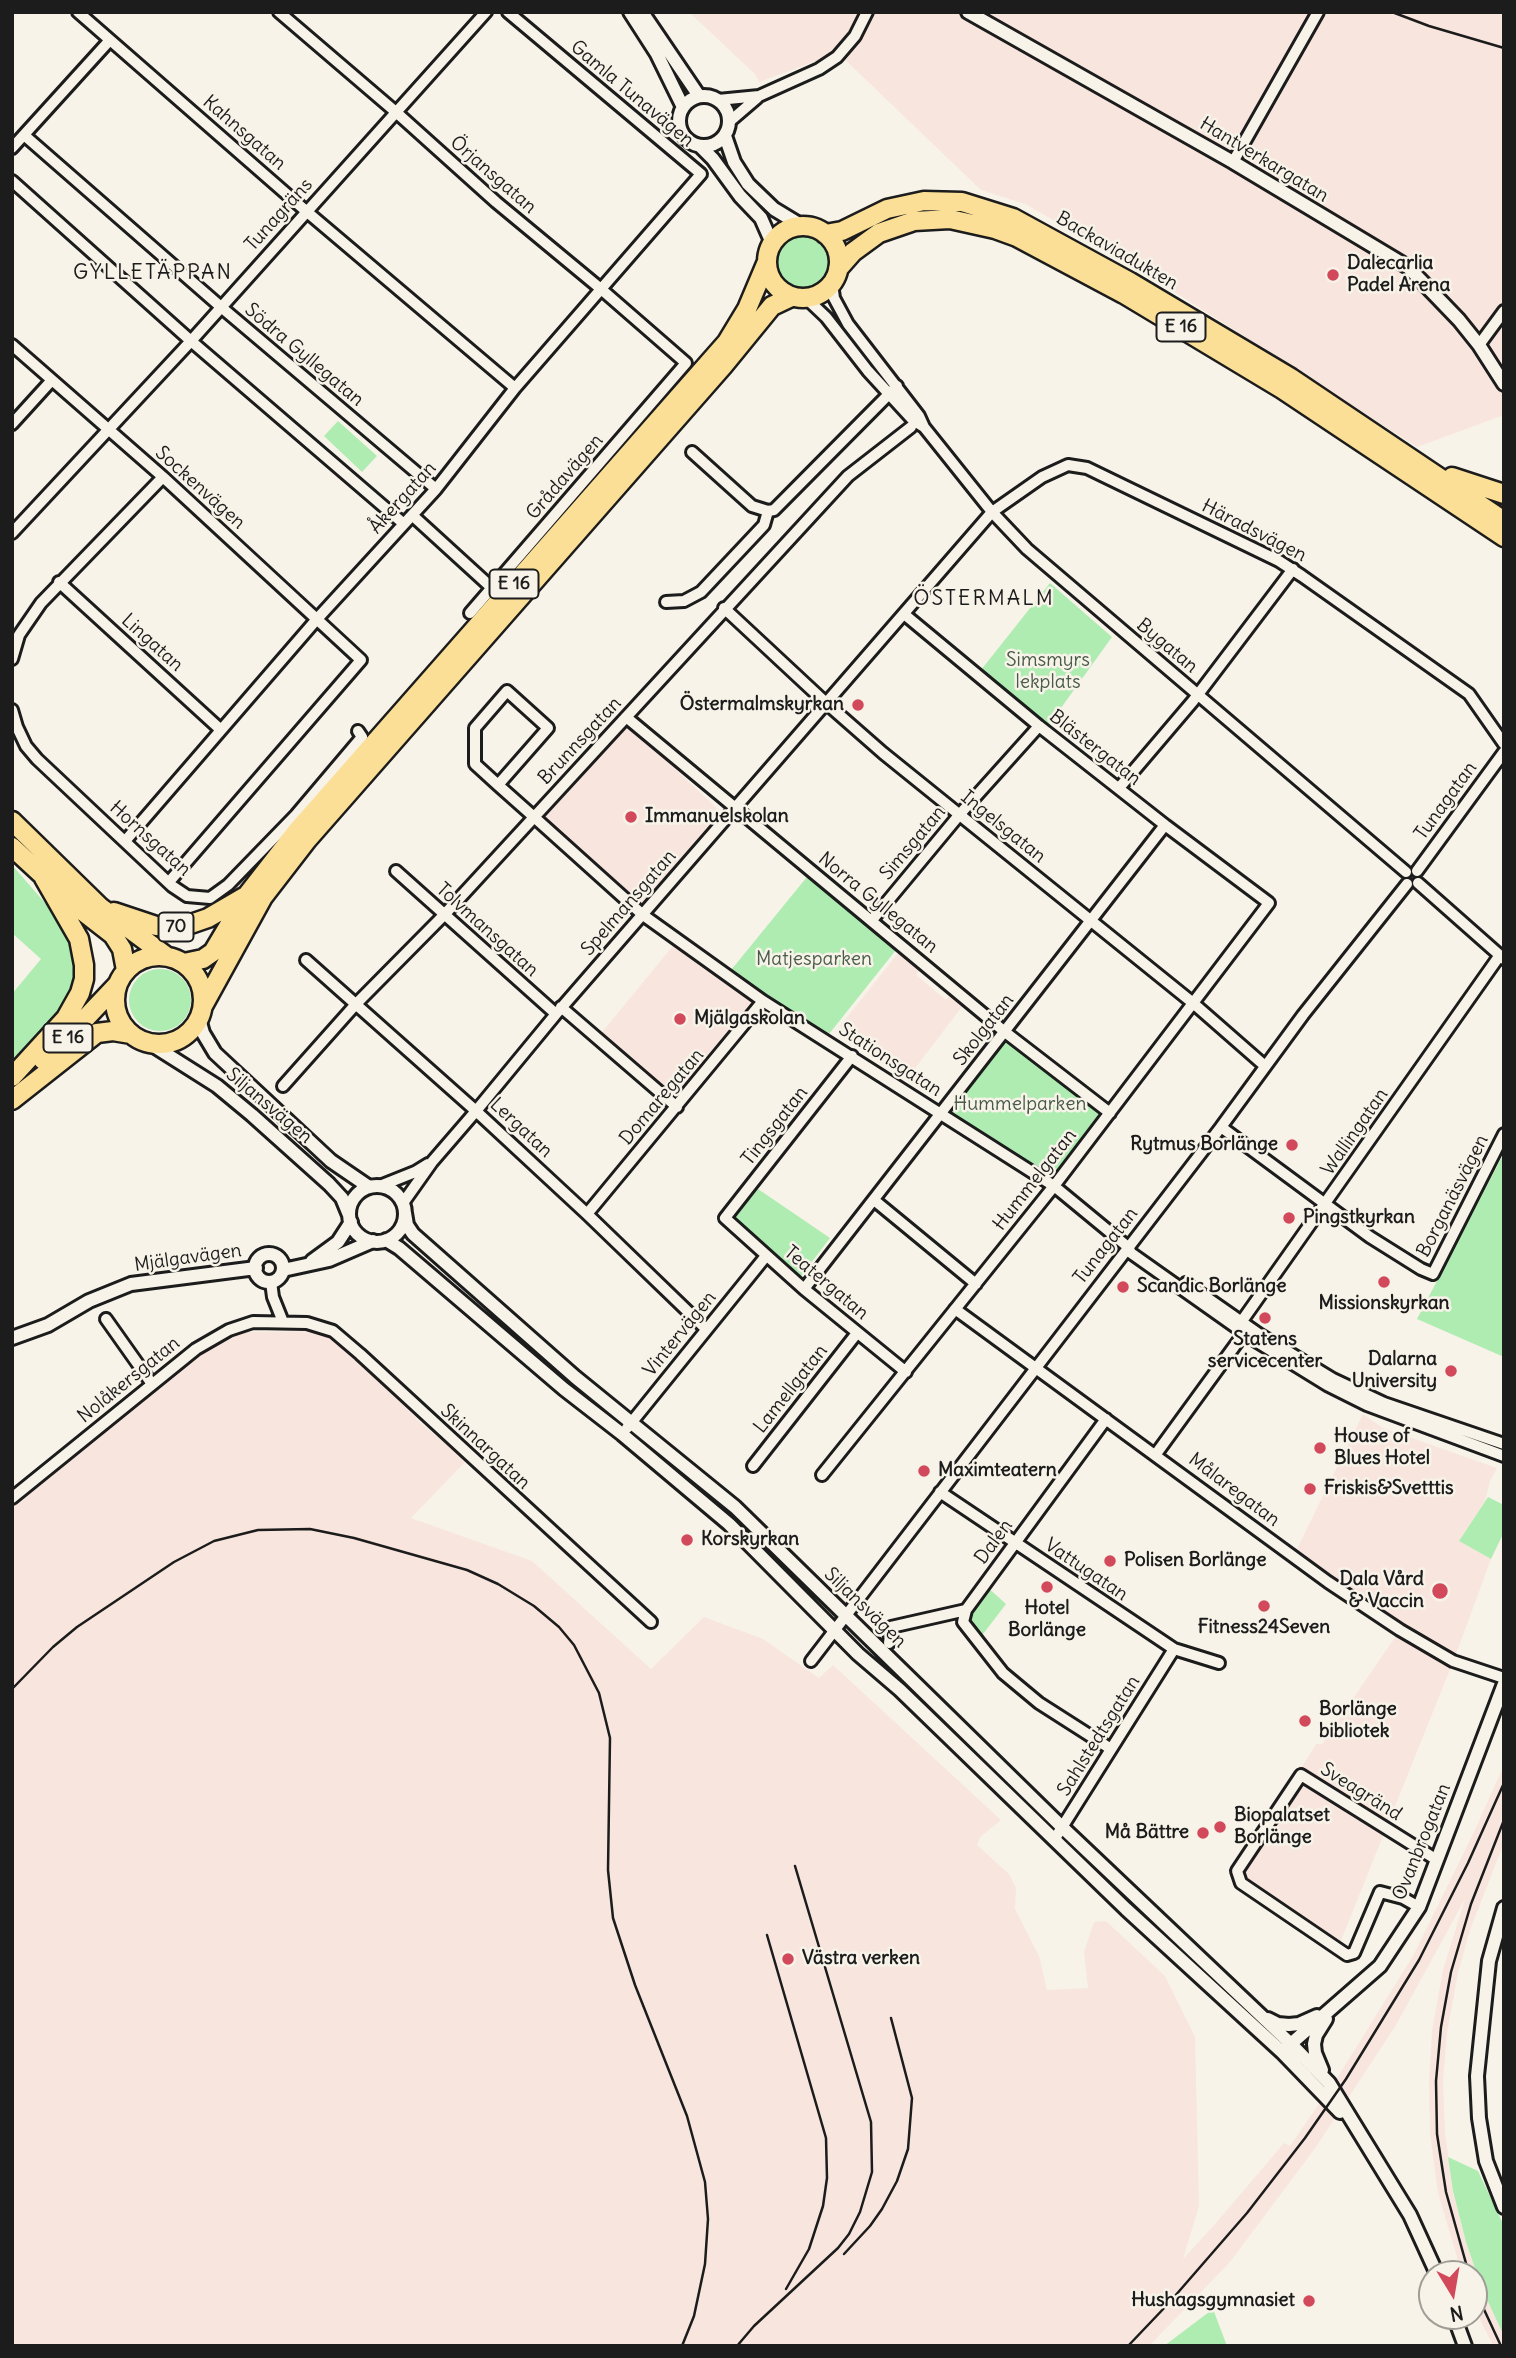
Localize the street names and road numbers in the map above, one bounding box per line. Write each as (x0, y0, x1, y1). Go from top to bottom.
street label: Gamla Tunavägen (566, 36, 698, 152)
street label: Kahnsgatan (198, 91, 290, 175)
street label: Hantverkargatan (1195, 112, 1333, 208)
street label: Örjansgatan (445, 131, 541, 219)
street label: Tunagräns (240, 174, 318, 256)
street label: Backaviadukten (1052, 207, 1182, 295)
street label: Södra Gyllegatan (240, 299, 368, 411)
road number: E 16 (1156, 312, 1206, 342)
street label: Grådavägen (522, 430, 608, 524)
street label: Sockenvägen (150, 442, 250, 534)
street label: Åkergatan (365, 457, 441, 539)
street label: Häradsvägen (1198, 495, 1310, 567)
road number: E 16 (490, 570, 538, 598)
street label: Lingatan (116, 609, 188, 677)
street label: Bygatan (1132, 614, 1202, 678)
street label: Brunnsgatan (534, 692, 626, 790)
street label: Blästergatan (1045, 705, 1145, 791)
street label: Tunagatan (1410, 757, 1482, 845)
street label: Ingelsgatan (956, 786, 1050, 868)
street label: Hornsgatan (105, 797, 195, 881)
street label: Simsgatan (875, 801, 951, 885)
street label: Spelmansgatan (577, 845, 681, 961)
street label: Norra Gyllegatan (814, 848, 942, 958)
street label: Tolvmansgatan (431, 878, 543, 982)
road number: 70 (158, 912, 194, 942)
street label: Skolgatan (949, 990, 1019, 1070)
street label: Stationsgatan (834, 1018, 946, 1102)
road number: E 16 (43, 1023, 92, 1052)
street label: Domaregatan (615, 1044, 709, 1150)
street label: Siljansvägen (221, 1063, 317, 1149)
street label: Tingsgatan (737, 1082, 813, 1170)
street label: Wallingatan (1317, 1084, 1393, 1180)
street label: Lergatan (485, 1093, 557, 1163)
street label: Hummelgatan (988, 1125, 1082, 1235)
street label: Borganäsvägen (1412, 1131, 1494, 1261)
street label: Tunagatan (1069, 1203, 1143, 1289)
street label: Mjälgavägen (133, 1239, 243, 1277)
street label: Teatergatan (779, 1241, 873, 1325)
street label: Vintervägen (639, 1287, 721, 1381)
street label: Nolåkersgatan (73, 1332, 185, 1428)
street label: Lamellgatan (749, 1340, 833, 1438)
street label: Skinnargatan (435, 1400, 535, 1494)
street label: Målaregatan (1184, 1448, 1284, 1532)
street label: Dalen (970, 1515, 1018, 1569)
street label: Vattugatan (1040, 1534, 1132, 1606)
street label: Siljansvägen (819, 1563, 911, 1653)
street label: Sahlstedtsgatan (1053, 1672, 1145, 1800)
street label: Sveagränd (1316, 1758, 1406, 1826)
street label: Ovanbrogatan (1388, 1780, 1456, 1904)

